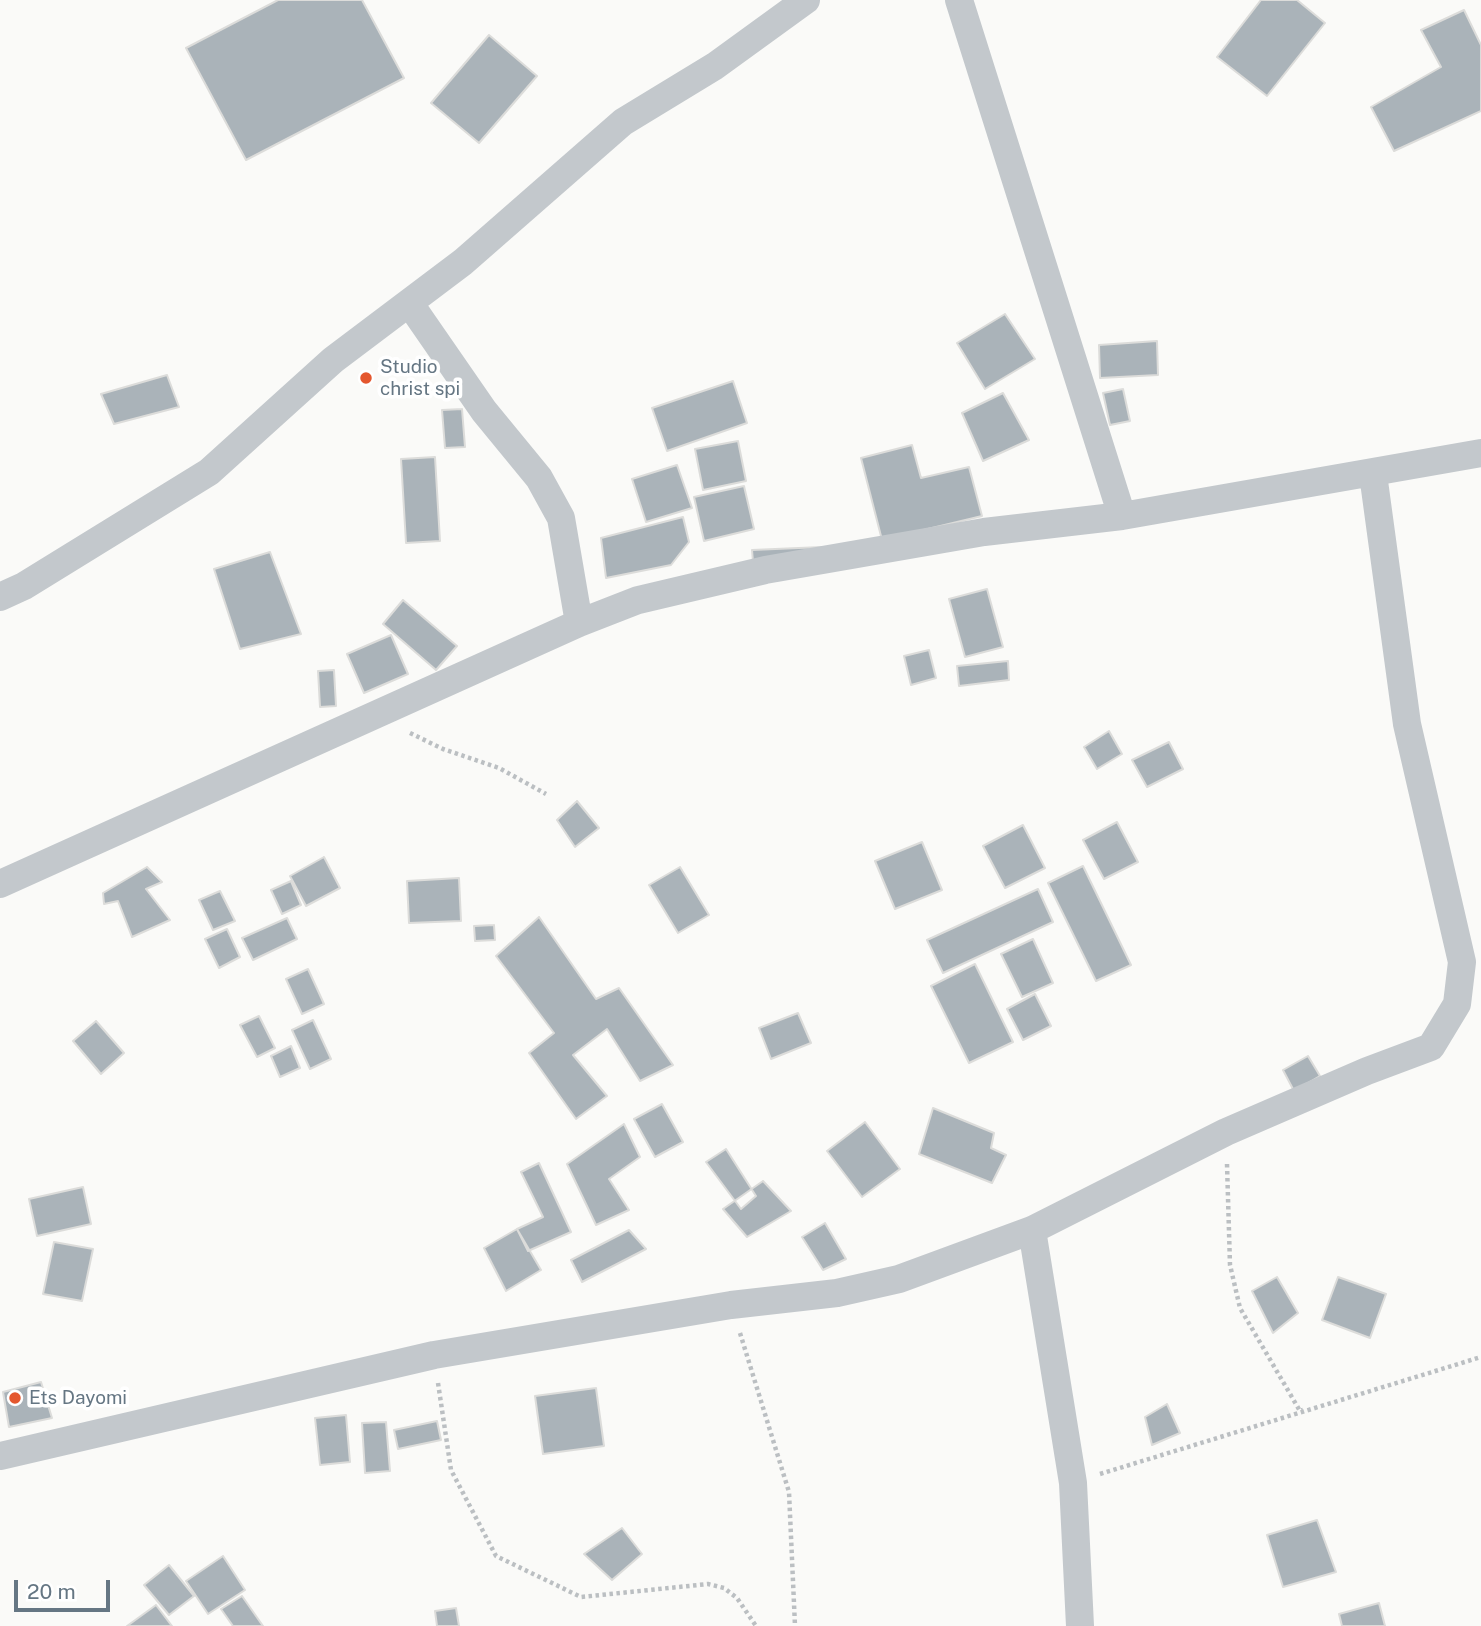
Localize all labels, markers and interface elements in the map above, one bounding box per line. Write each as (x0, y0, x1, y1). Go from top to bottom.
place label: Studio christ spi (380, 356, 460, 400)
marker: Studio christ spi (358, 370, 374, 386)
place label: Ets Dayomi (29, 1387, 127, 1409)
marker: Ets Dayomi (7, 1390, 23, 1406)
scale bar (18, 1566, 114, 1610)
text: 20 m (27, 1579, 76, 1604)

